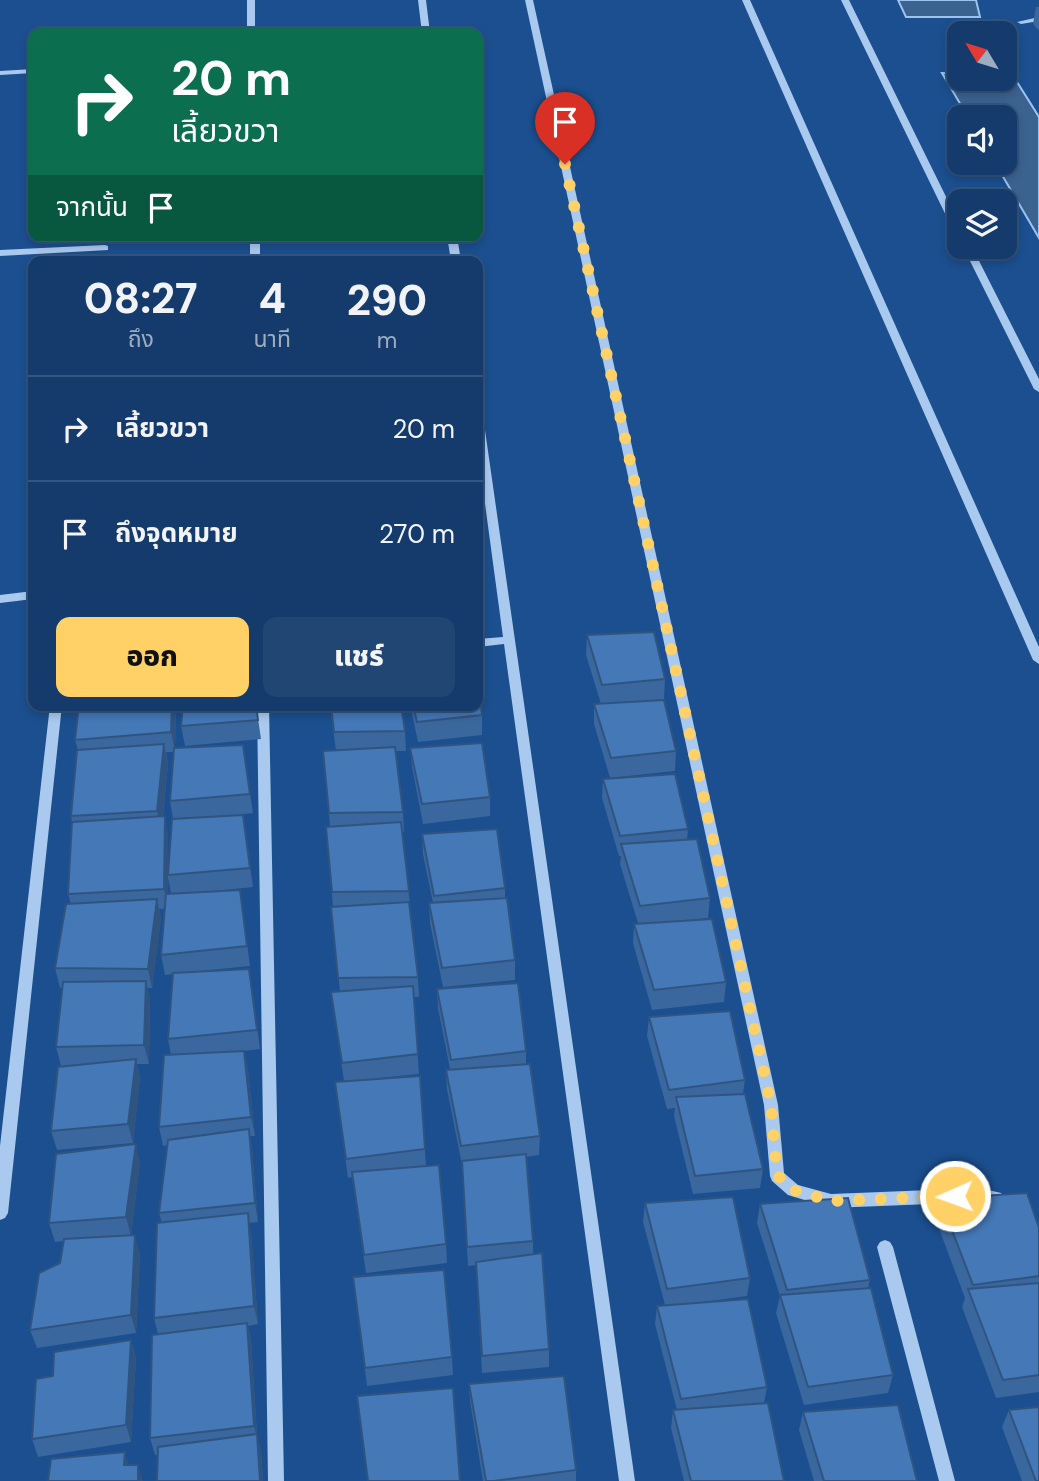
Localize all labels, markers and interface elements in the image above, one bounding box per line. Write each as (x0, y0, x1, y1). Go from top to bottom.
north arrow (947, 21, 1017, 91)
map controls (947, 21, 1017, 259)
text: 20 m (171, 46, 291, 110)
icon: right (56, 56, 147, 147)
pin (535, 92, 595, 164)
icon: arrive (546, 103, 584, 141)
button: sound (947, 105, 1017, 175)
text: เลี้ยวขวา (171, 110, 279, 152)
icon: arrive (142, 189, 180, 227)
button: layers (947, 189, 1017, 259)
text: จากนั้น (56, 190, 128, 224)
text: 08:27 (84, 271, 198, 326)
text: 4 (258, 271, 286, 326)
text: 290 (347, 273, 427, 328)
text: ถึง (128, 324, 154, 354)
text: นาที (253, 324, 291, 354)
text: m (377, 325, 397, 355)
icon: right (56, 410, 94, 448)
text: เลี้ยวขวา (115, 411, 209, 445)
text: 20 m (392, 412, 455, 446)
icon: arrive (56, 515, 94, 553)
text: ถึงจุดหมาย (115, 516, 238, 550)
text: 270 m (379, 517, 455, 551)
button: ออก (56, 617, 249, 697)
button: แชร์ (263, 617, 455, 697)
position arrow (918, 1159, 992, 1233)

